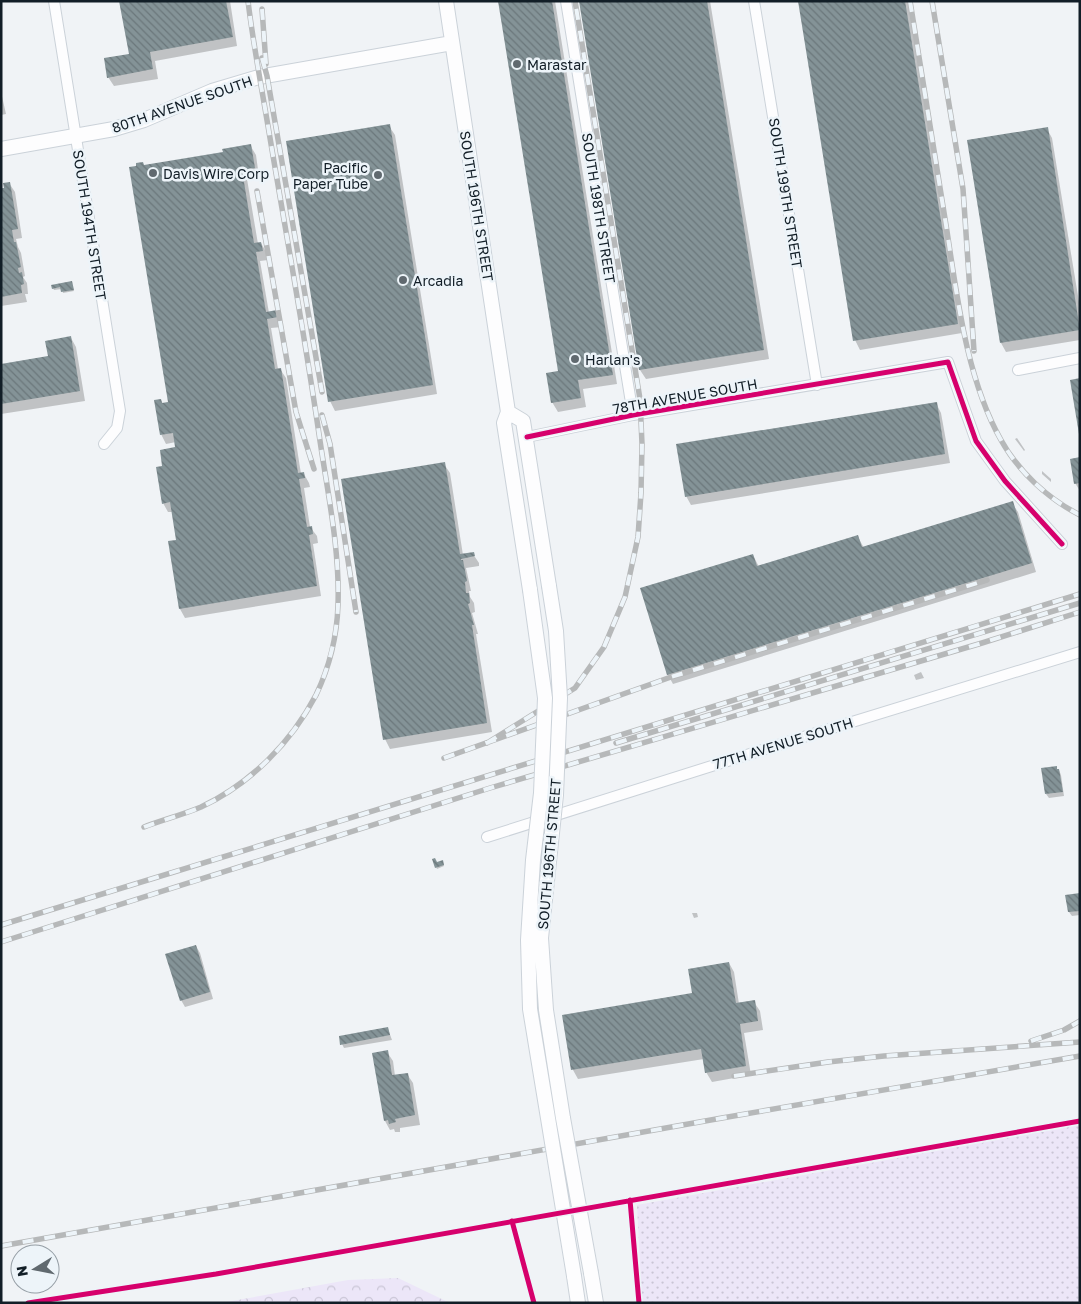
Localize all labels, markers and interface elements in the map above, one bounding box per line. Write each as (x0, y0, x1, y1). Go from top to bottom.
place label: Marastar (527, 56, 587, 73)
marker: Marastar (511, 58, 523, 70)
street label: 80TH AVENUE SOUTH (109, 72, 255, 136)
street label: SOUTH 199TH STREET (766, 117, 806, 270)
street label: SOUTH 196TH STREET (457, 130, 497, 283)
street label: SOUTH 198TH STREET (579, 132, 619, 285)
street label: SOUTH 194TH STREET (70, 149, 110, 302)
place label: Pacific Paper Tube (293, 159, 368, 192)
place label: Davis Wire Corp (163, 165, 269, 182)
marker: Davis Wire Corp (147, 167, 159, 179)
marker: Pacific Paper Tube (372, 169, 384, 181)
place label: Arcadia (413, 272, 464, 289)
marker: Arcadia (397, 274, 409, 286)
place label: Harlan's (585, 351, 640, 368)
marker: Harlan's (569, 353, 581, 365)
street label: 78TH AVENUE SOUTH (611, 375, 759, 417)
street label: 77TH AVENUE SOUTH (711, 714, 855, 772)
street label: SOUTH 196TH STREET (534, 777, 564, 930)
north arrow (10, 1244, 60, 1294)
text: N (12, 1265, 31, 1278)

